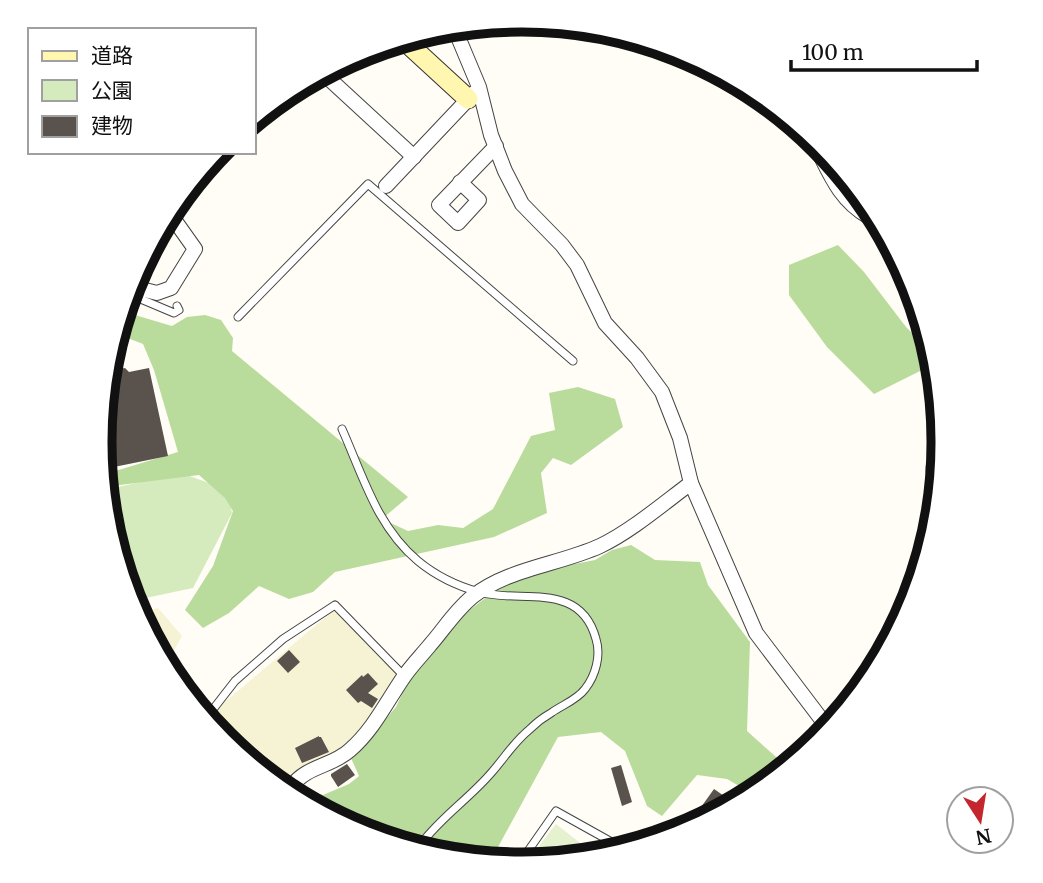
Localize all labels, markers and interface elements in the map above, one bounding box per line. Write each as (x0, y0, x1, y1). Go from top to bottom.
legend (28, 28, 256, 154)
scale bar (791, 28, 976, 72)
text: 100 m (802, 39, 864, 66)
text: 道路 (91, 42, 133, 69)
text: 公園 (91, 77, 133, 104)
text: 建物 (91, 112, 133, 139)
north arrow (945, 785, 1015, 855)
text: N (974, 823, 993, 850)

